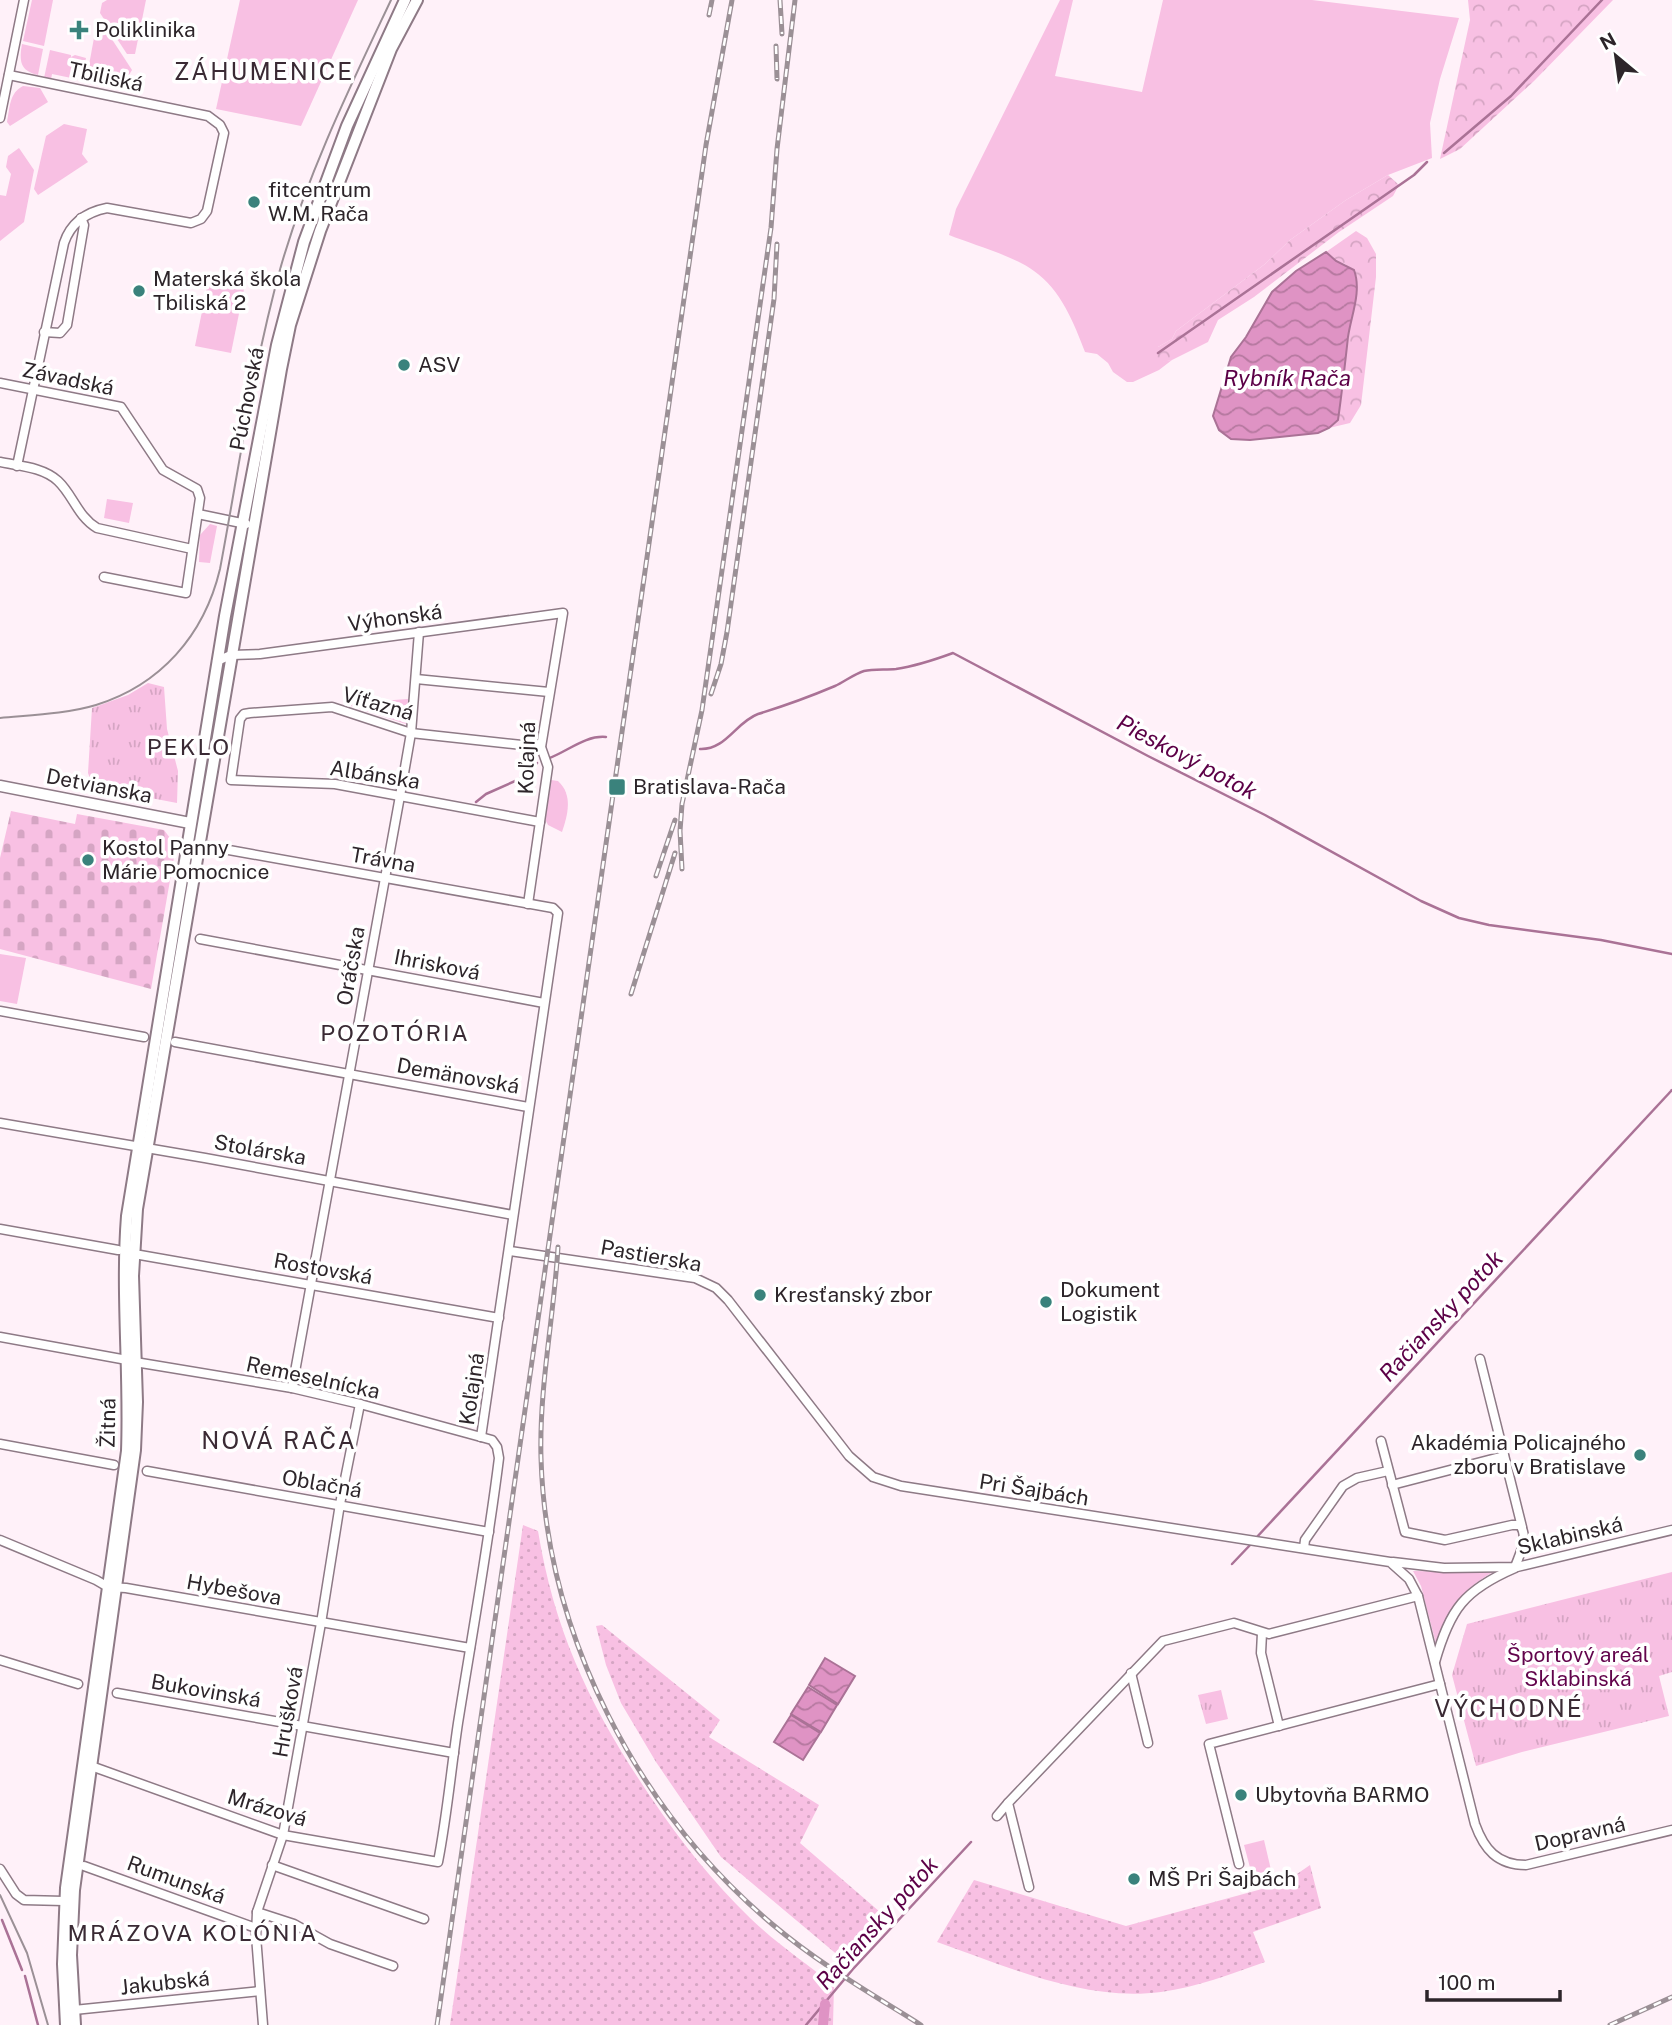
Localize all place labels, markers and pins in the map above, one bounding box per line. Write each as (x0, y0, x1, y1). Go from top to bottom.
place label: Poliklinika (95, 17, 196, 42)
marker: Poliklinika (69, 20, 89, 40)
place label: fitcentrum W.M. Rača (268, 177, 371, 226)
marker: fitcentrum W.M. Rača (246, 194, 262, 210)
place label: Materská škola Tbiliská 2 (153, 266, 301, 315)
marker: Materská škola Tbiliská 2 (131, 283, 147, 299)
place label: ASV (418, 352, 460, 377)
marker: ASV (396, 357, 412, 373)
place label: Bratislava-Rača (633, 774, 786, 799)
marker: Bratislava-Rača (607, 777, 627, 797)
place label: Kostol Panny Márie Pomocnice (102, 835, 269, 884)
marker: Kostol Panny Márie Pomocnice (80, 852, 96, 868)
place label: Dokument Logistik (1060, 1277, 1160, 1326)
place label: Kresťanský zbor (774, 1282, 933, 1307)
marker: Kresťanský zbor (752, 1287, 768, 1303)
marker: Dokument Logistik (1038, 1294, 1054, 1310)
place label: Akadémia Policajného zboru v Bratislave (1410, 1430, 1626, 1479)
marker: Akadémia Policajného zboru v Bratislave (1632, 1447, 1648, 1463)
place label: Ubytovňa BARMO (1255, 1782, 1429, 1807)
marker: Ubytovňa BARMO (1233, 1787, 1249, 1803)
place label: MŠ Pri Šajbách (1148, 1866, 1296, 1891)
marker: MŠ Pri Šajbách (1126, 1871, 1142, 1887)

